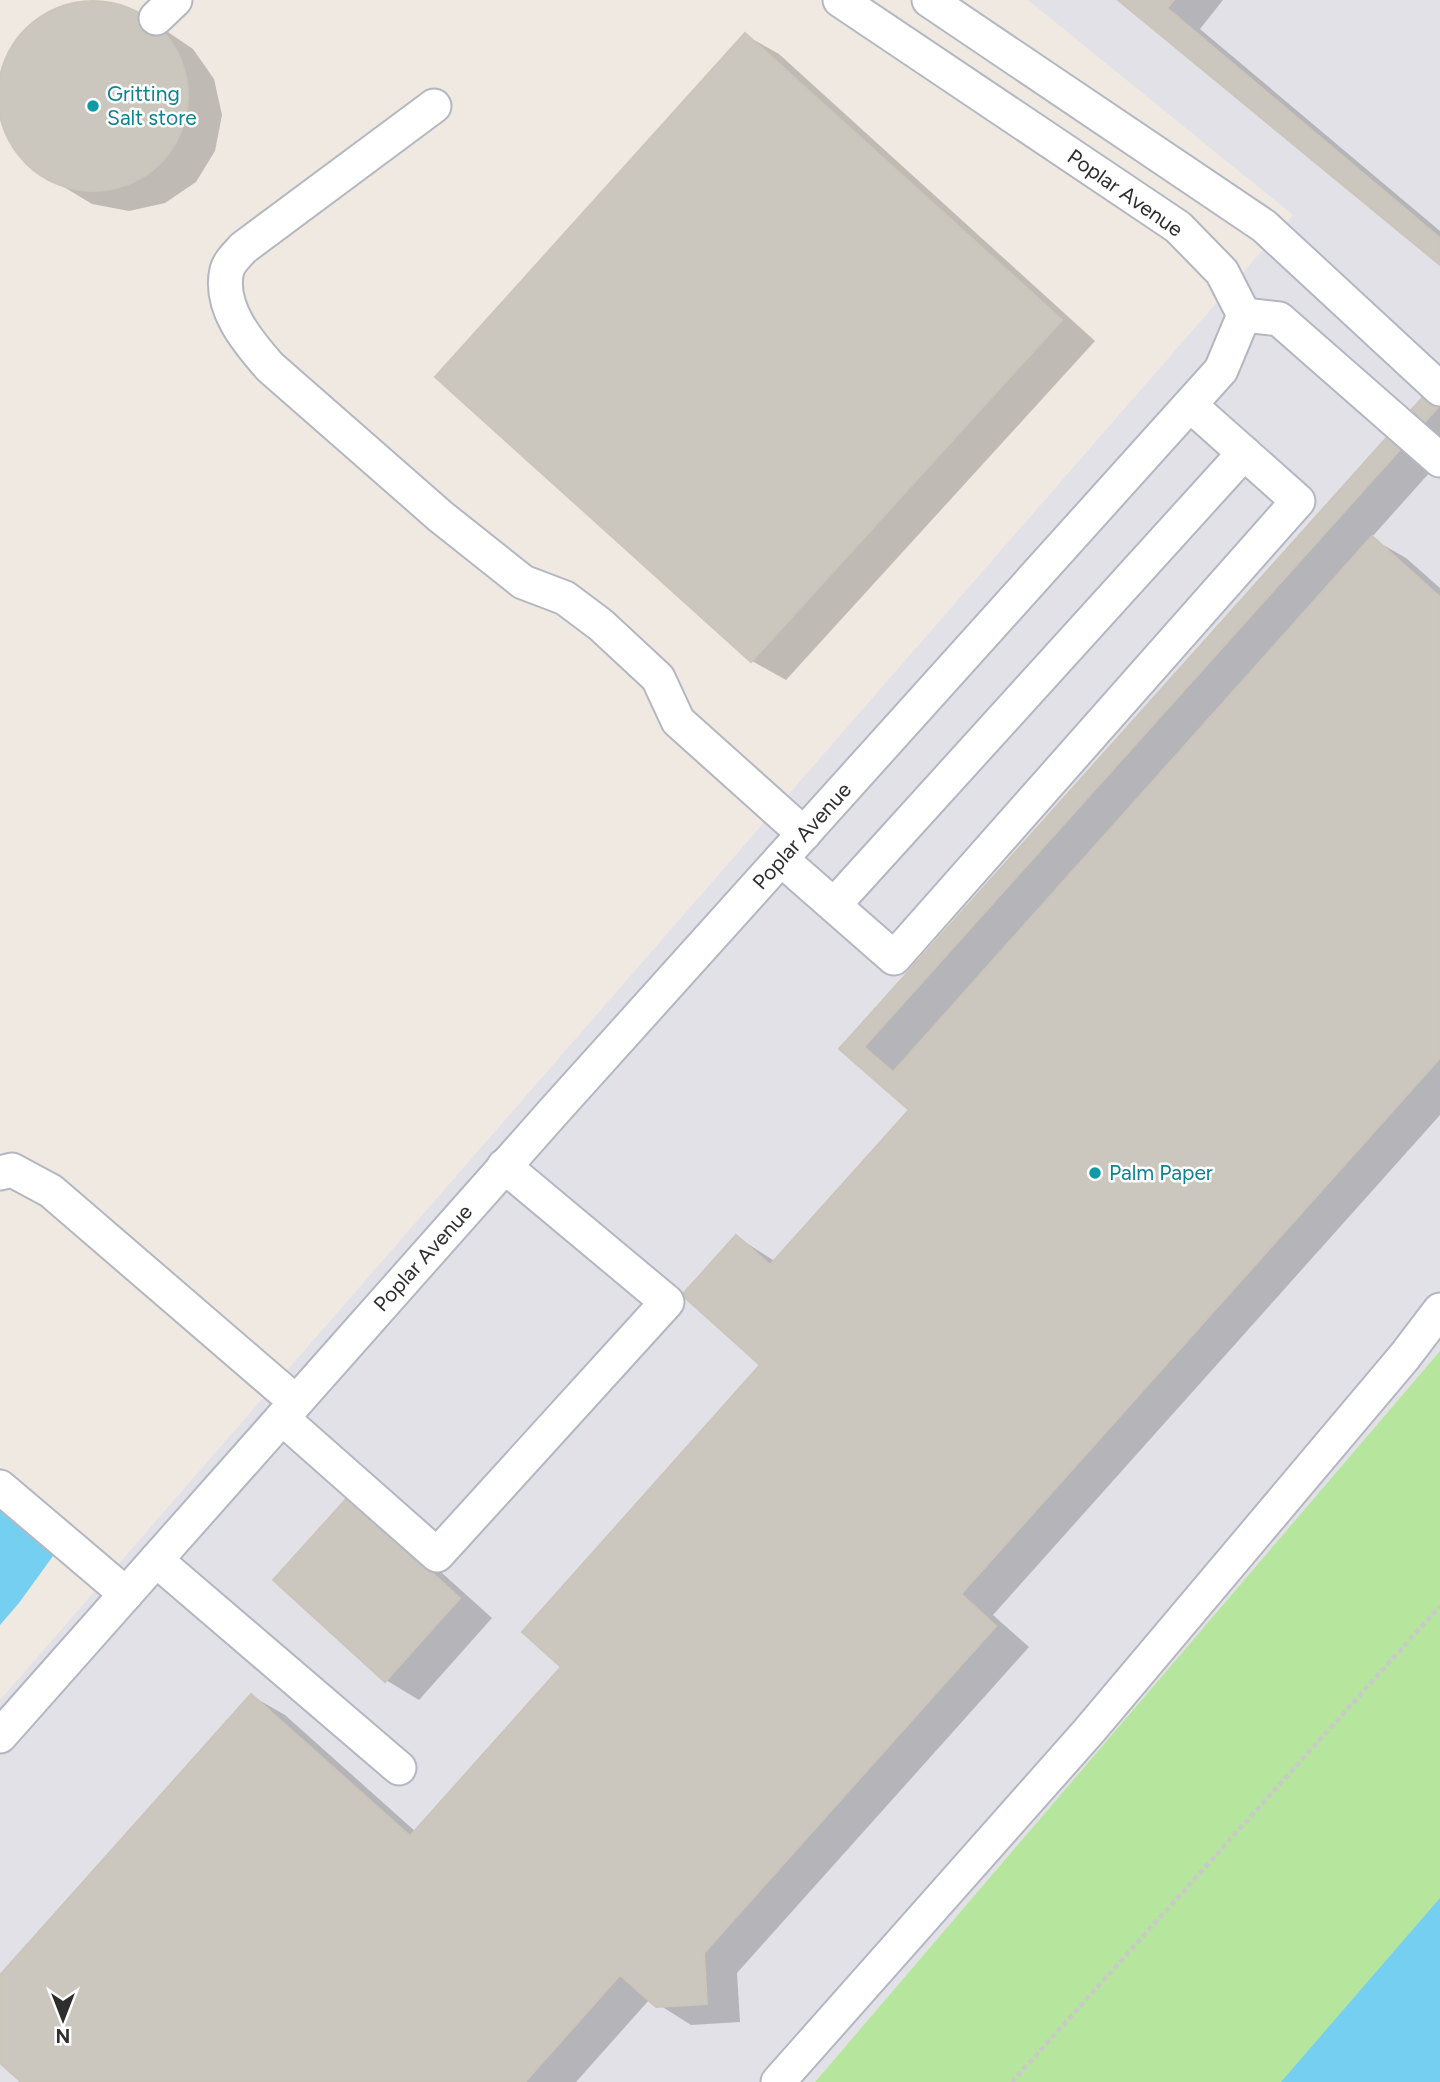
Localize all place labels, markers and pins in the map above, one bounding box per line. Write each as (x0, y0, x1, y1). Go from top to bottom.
place label: Gritting Salt store (107, 81, 197, 130)
marker: Gritting Salt store (85, 98, 101, 114)
place label: Palm Paper (1109, 1160, 1213, 1185)
marker: Palm Paper (1087, 1165, 1103, 1181)

